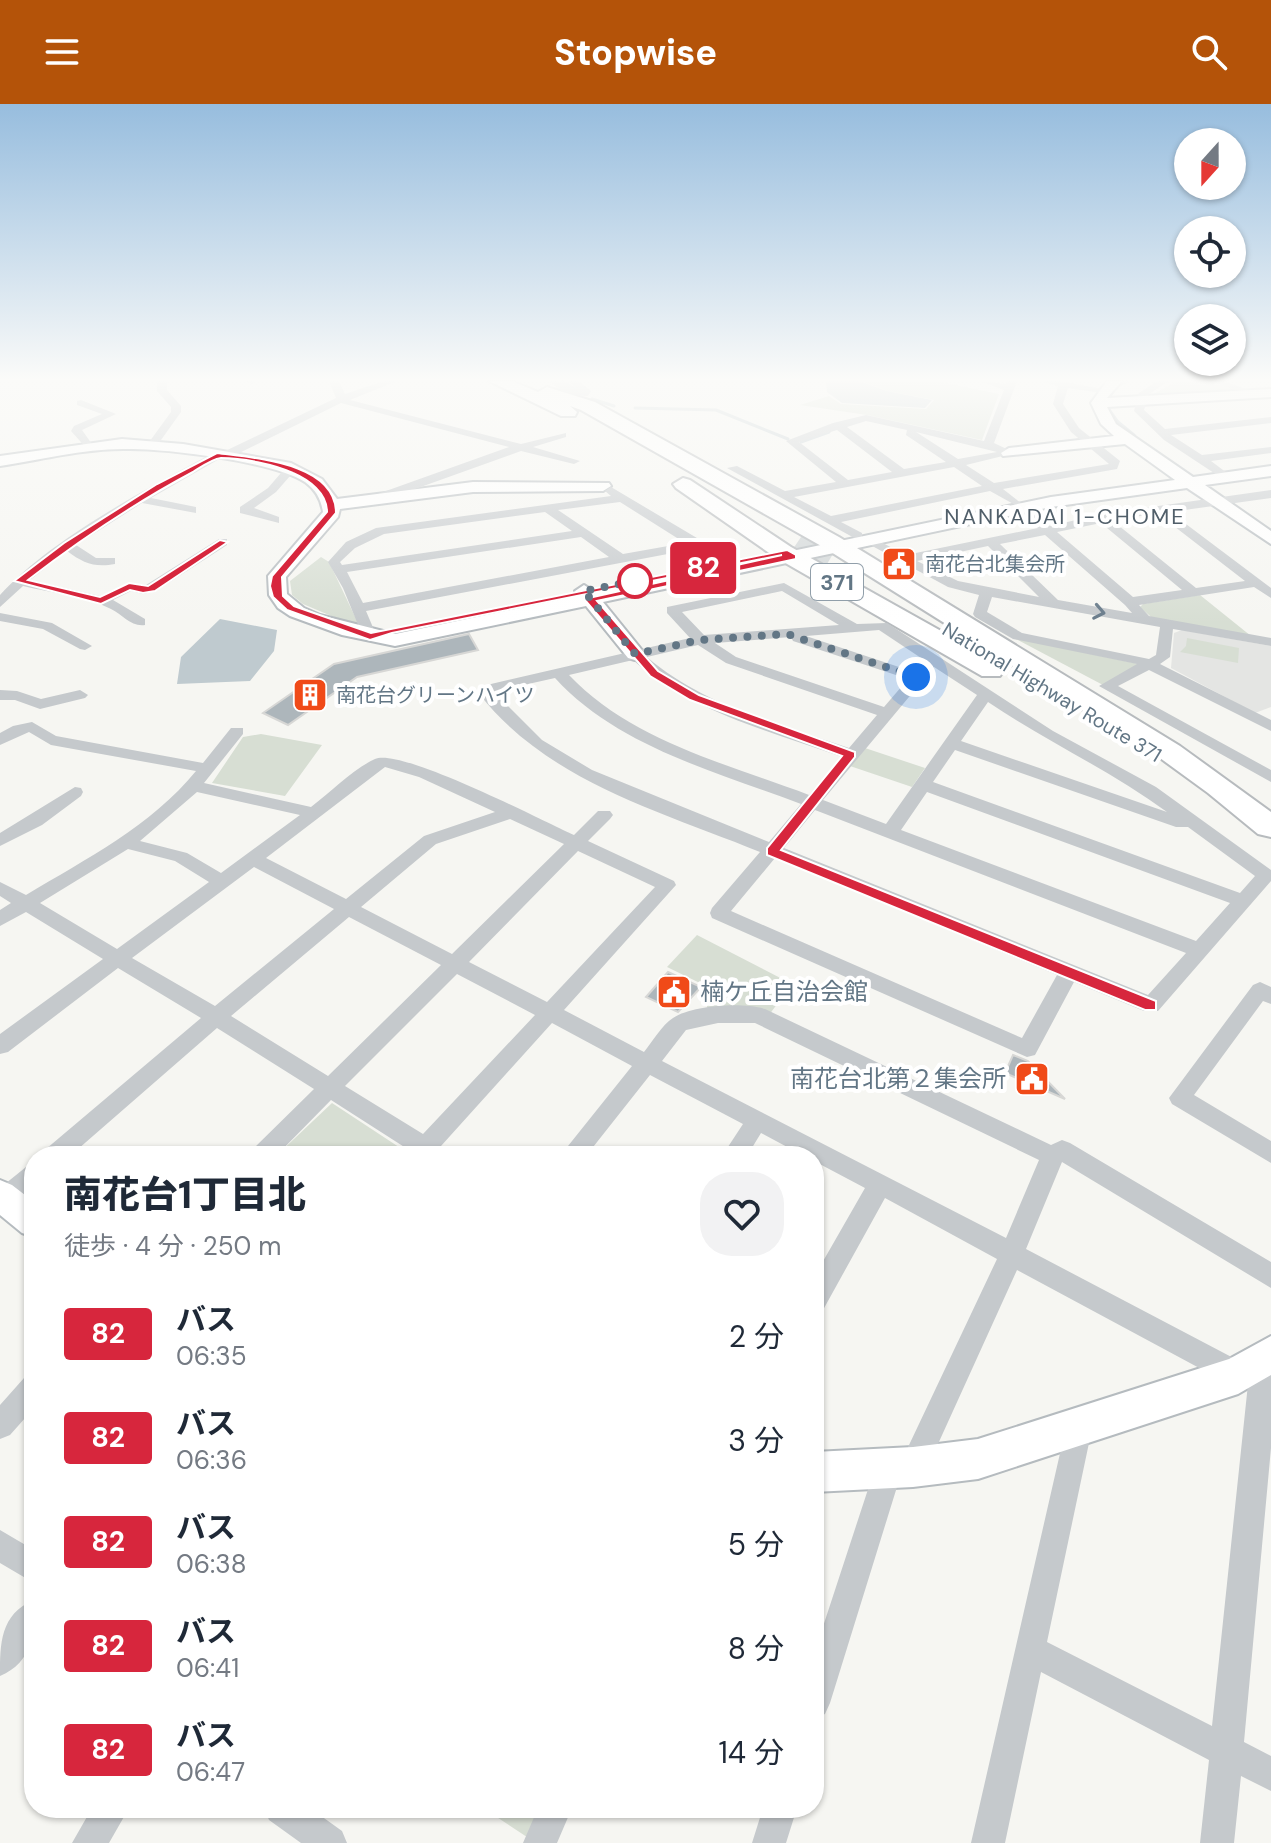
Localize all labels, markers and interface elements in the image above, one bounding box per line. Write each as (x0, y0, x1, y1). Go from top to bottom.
text: Stopwise (554, 29, 717, 76)
icon: menu (40, 30, 84, 74)
icon: search (1187, 30, 1231, 74)
north arrow (1174, 128, 1246, 200)
map controls (1174, 128, 1246, 376)
button: locate (1174, 216, 1246, 288)
button: layers (1174, 304, 1246, 376)
district label: NANKADAI 1-CHOME (944, 502, 1186, 531)
line badge: 82 (667, 542, 739, 594)
public building icon: 南花台北集会所 (880, 545, 918, 583)
text: 82 (686, 549, 720, 586)
place label: 南花台北集会所 (925, 551, 1065, 577)
unlabelled marker (618, 564, 652, 598)
road number: 371 (811, 564, 863, 600)
one-way arrow (1092, 603, 1105, 620)
street label: National Highway Route 371 (938, 616, 1166, 768)
your location (896, 657, 936, 697)
building icon: 南花台グリーンハイツ (291, 676, 329, 714)
place label: 南花台グリーンハイツ (336, 682, 535, 708)
public building icon: 楠ケ丘自治会館 (655, 973, 693, 1011)
place label: 楠ケ丘自治会館 (700, 976, 868, 1007)
public building icon: 南花台北第２集会所 (1013, 1060, 1051, 1098)
place label: 南花台北第２集会所 (790, 1063, 1006, 1094)
text: 南花台1丁目北 (64, 1170, 306, 1220)
button: heart (700, 1172, 784, 1256)
text: 徒歩 · 4 分 · 250 m (64, 1229, 281, 1263)
text: バス (176, 1300, 236, 1339)
text: 82 (91, 1315, 125, 1352)
text: 2 分 (729, 1317, 784, 1356)
text: 06:35 (176, 1339, 247, 1373)
text: バス (176, 1404, 236, 1443)
text: 82 (91, 1419, 125, 1456)
text: 3 分 (728, 1421, 784, 1460)
text: 06:36 (176, 1443, 247, 1477)
text: バス (176, 1508, 236, 1547)
text: 82 (91, 1523, 125, 1560)
text: 5 分 (728, 1525, 784, 1564)
text: 06:38 (176, 1547, 247, 1581)
text: バス (176, 1612, 236, 1651)
text: 82 (91, 1627, 125, 1664)
text: 8 分 (728, 1629, 784, 1668)
text: 06:41 (176, 1651, 239, 1685)
text: バス (176, 1716, 236, 1755)
text: 82 (91, 1731, 125, 1768)
text: 14 分 (718, 1733, 784, 1772)
text: 06:47 (176, 1755, 245, 1789)

